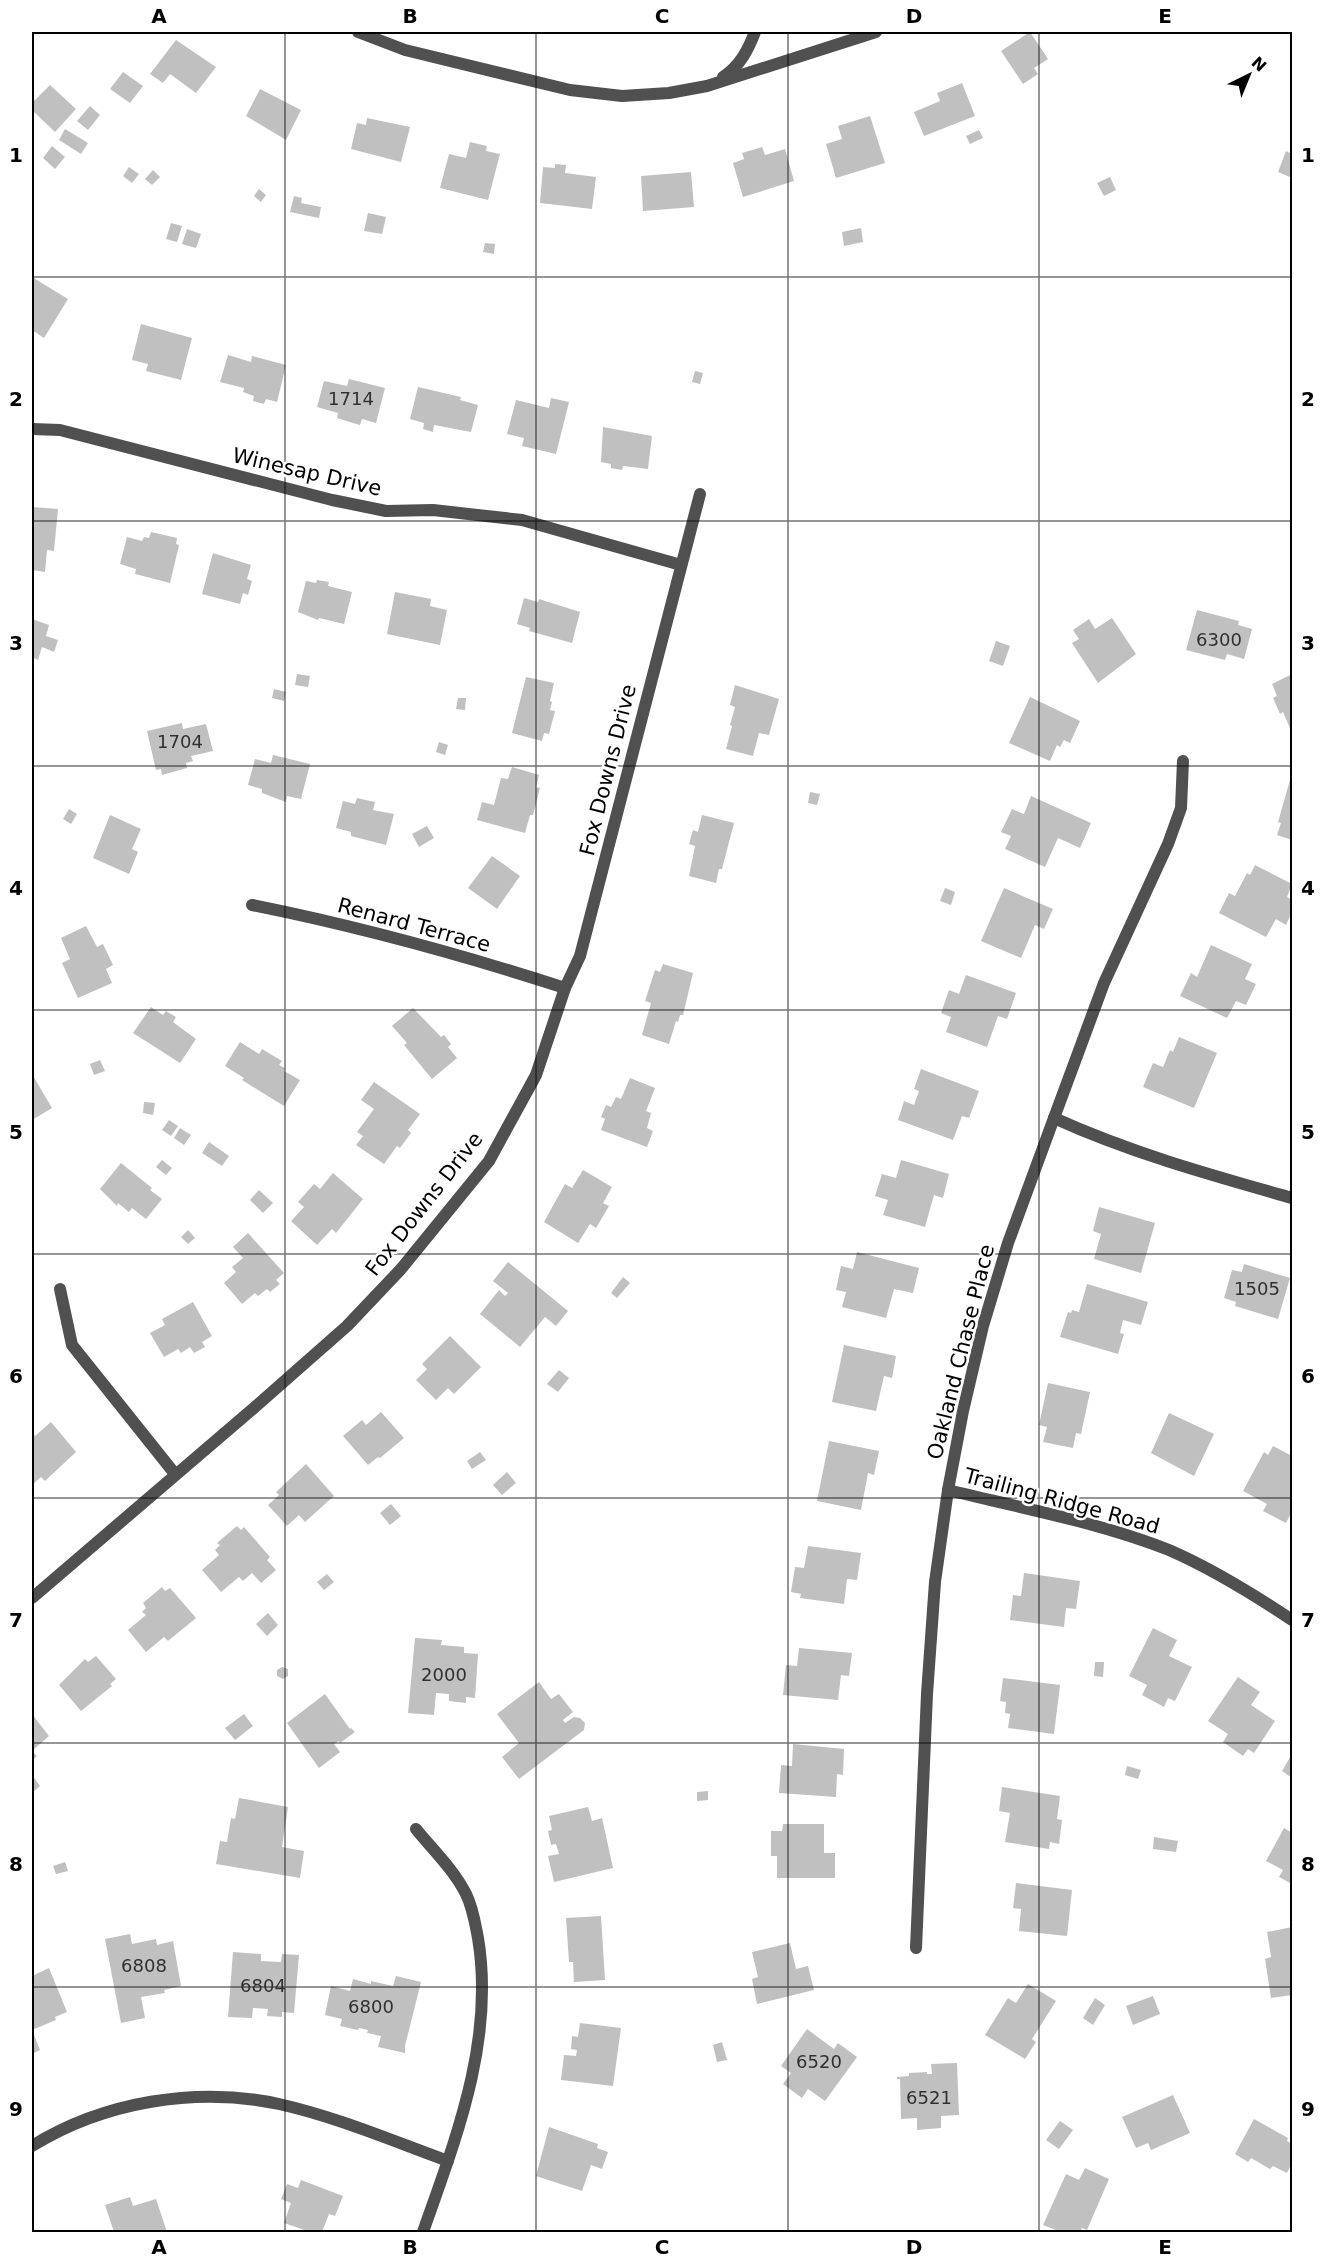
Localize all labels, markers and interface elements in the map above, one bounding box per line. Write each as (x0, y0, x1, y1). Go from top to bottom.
text: A (151, 4, 167, 28)
text: B (402, 4, 418, 28)
text: C (655, 4, 669, 28)
text: D (906, 4, 922, 28)
text: E (1158, 4, 1172, 28)
north arrow (1219, 45, 1279, 105)
text: N (1248, 53, 1270, 76)
text: 1 (9, 143, 23, 167)
text: 1 (1301, 143, 1315, 167)
text: 2 (9, 387, 23, 411)
text: 2 (1301, 387, 1315, 411)
house number: 1714 (328, 388, 374, 409)
street label: Winesap Drive (230, 443, 384, 501)
house number: 6300 (1196, 629, 1242, 650)
text: 3 (9, 631, 23, 655)
text: 3 (1301, 631, 1315, 655)
street label: Fox Downs Drive (575, 682, 641, 858)
house number: 1704 (157, 731, 203, 752)
text: 4 (9, 876, 23, 900)
text: 4 (1301, 876, 1315, 900)
street label: Renard Terrace (335, 893, 493, 957)
text: 5 (9, 1120, 23, 1144)
text: 5 (1301, 1120, 1315, 1144)
street label: Fox Downs Drive (360, 1127, 488, 1281)
street label: Oakland Chase Place (923, 1242, 999, 1462)
house number: 1505 (1234, 1278, 1280, 1299)
text: 6 (9, 1364, 23, 1388)
text: 6 (1301, 1364, 1315, 1388)
street label: Trailing Ridge Road (961, 1463, 1162, 1539)
text: 7 (9, 1608, 23, 1632)
text: 7 (1301, 1608, 1315, 1632)
house number: 2000 (421, 1664, 467, 1685)
text: 8 (9, 1852, 23, 1876)
text: 8 (1301, 1852, 1315, 1876)
house number: 6808 (121, 1955, 167, 1976)
house number: 6804 (240, 1975, 286, 1996)
house number: 6800 (348, 1996, 394, 2017)
house number: 6520 (796, 2051, 842, 2072)
house number: 6521 (906, 2087, 952, 2108)
text: 9 (9, 2097, 23, 2121)
text: 9 (1301, 2097, 1315, 2121)
text: A (151, 2235, 167, 2259)
text: B (402, 2235, 418, 2259)
text: C (655, 2235, 669, 2259)
text: D (906, 2235, 922, 2259)
text: E (1158, 2235, 1172, 2259)

